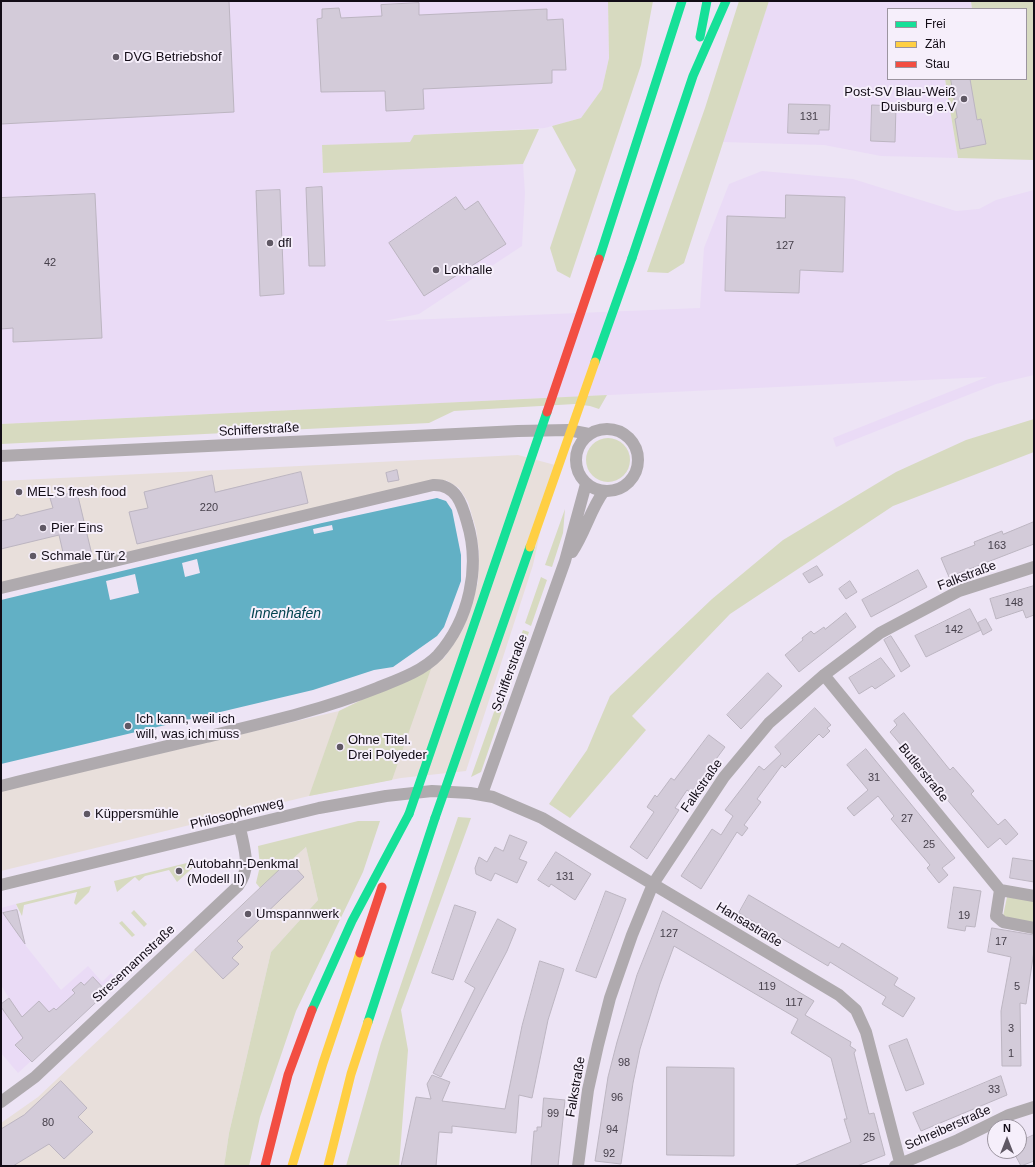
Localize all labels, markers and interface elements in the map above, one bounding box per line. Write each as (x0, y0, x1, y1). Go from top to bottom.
legend (887, 8, 1027, 80)
text: Frei (925, 17, 946, 31)
text: Zäh (925, 37, 946, 51)
place label: DVG Betriebshof (124, 49, 222, 65)
marker: DVG Betriebshof (111, 52, 121, 62)
text: Stau (925, 57, 950, 71)
place label: Post-SV Blau-Weiß Duisburg e.V (844, 84, 956, 115)
marker: Post-SV Blau-Weiß Duisburg e.V (959, 94, 969, 104)
house number: 131 (800, 110, 818, 124)
place label: dfl (278, 235, 292, 251)
marker: dfl (265, 238, 275, 248)
house number: 127 (776, 239, 794, 253)
house number: 42 (44, 256, 56, 270)
place label: Lokhalle (444, 262, 492, 278)
marker: Lokhalle (431, 265, 441, 275)
street label: Schifferstraße (218, 420, 300, 440)
place label: MEL'S fresh food (27, 484, 126, 500)
marker: MEL'S fresh food (14, 487, 24, 497)
house number: 220 (200, 501, 218, 515)
place label: Pier Eins (51, 520, 103, 536)
marker: Pier Eins (38, 523, 48, 533)
house number: 163 (988, 539, 1006, 553)
place label: Schmale Tür 2 (41, 548, 126, 564)
marker: Schmale Tür 2 (28, 551, 38, 561)
street label: Falkstraße (936, 558, 998, 594)
house number: 148 (1005, 596, 1023, 610)
water label: Innenhafen (251, 606, 321, 622)
house number: 142 (945, 623, 963, 637)
street label: Schifferstraße (489, 632, 531, 714)
place label: Ich kann, weil ich will, was ich muss (136, 711, 239, 742)
marker: Ich kann, weil ich will, was ich muss (123, 721, 133, 731)
place label: Ohne Titel. Drei Polyeder (348, 732, 427, 763)
street label: Butlerstraße (895, 741, 951, 805)
marker: Ohne Titel. Drei Polyeder (335, 742, 345, 752)
street label: Falkstraße (678, 756, 726, 816)
house number: 31 (868, 771, 880, 785)
street label: Philosophenweg (189, 795, 285, 833)
place label: Küppersmühle (95, 806, 179, 822)
marker: Küppersmühle (82, 809, 92, 819)
house number: 27 (901, 812, 913, 826)
house number: 25 (923, 838, 935, 852)
place label: Autobahn-Denkmal (Modell II) (187, 856, 298, 887)
marker: Autobahn-Denkmal (Modell II) (174, 866, 184, 876)
house number: 131 (556, 870, 574, 884)
street label: Hansastraße (713, 899, 785, 951)
place label: Umspannwerk (256, 906, 339, 922)
marker: Umspannwerk (243, 909, 253, 919)
house number: 19 (958, 909, 970, 923)
street label: Stresemannstraße (90, 922, 178, 1006)
house number: 127 (660, 927, 678, 941)
house number: 17 (995, 935, 1007, 949)
house number: 119 (758, 980, 776, 994)
house number: 5 (1014, 980, 1020, 994)
house number: 117 (785, 996, 803, 1010)
house number: 3 (1008, 1022, 1014, 1036)
house number: 1 (1008, 1047, 1014, 1061)
street label: Falkstraße (563, 1055, 589, 1119)
house number: 98 (618, 1056, 630, 1070)
house number: 33 (988, 1083, 1000, 1097)
house number: 96 (611, 1091, 623, 1105)
street label: Schreiberstraße (903, 1102, 993, 1154)
house number: 99 (547, 1107, 559, 1121)
house number: 80 (42, 1116, 54, 1130)
north arrow (987, 1119, 1027, 1159)
text: N (1003, 1122, 1011, 1134)
house number: 94 (606, 1123, 618, 1137)
house number: 25 (863, 1131, 875, 1145)
house number: 92 (603, 1147, 615, 1161)

